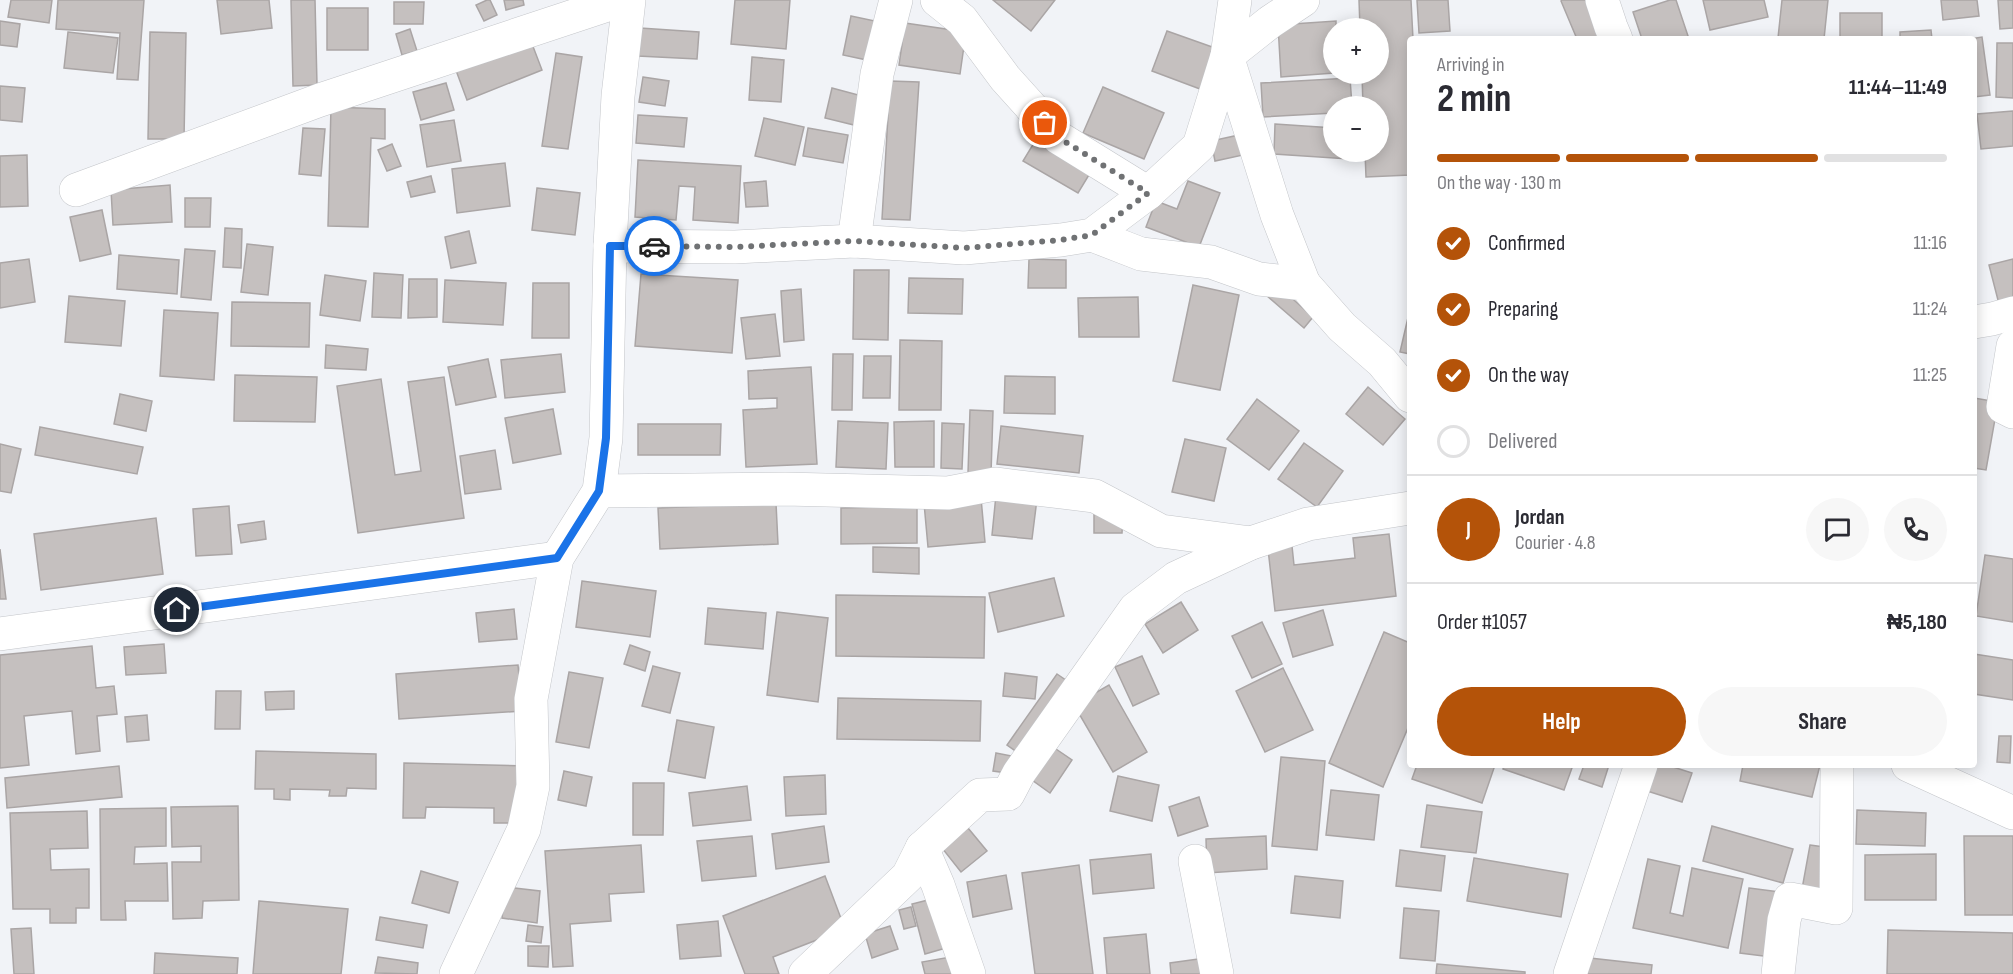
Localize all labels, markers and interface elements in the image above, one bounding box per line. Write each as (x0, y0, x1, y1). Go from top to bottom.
map controls (1323, 18, 1389, 162)
button: + (1323, 18, 1389, 84)
text: Arriving in (1437, 53, 1505, 77)
text: 11:44–11:49 (1849, 74, 1947, 101)
text: 2 min (1437, 76, 1511, 123)
button: − (1323, 96, 1389, 162)
pin (1019, 97, 1070, 148)
icon: bag (1028, 106, 1061, 139)
text: On the way · 130 m (1437, 171, 1561, 195)
courier (624, 216, 684, 276)
icon: check (1437, 227, 1470, 260)
icon: car (638, 230, 671, 263)
text: Confirmed (1488, 230, 1565, 257)
text: 11:16 (1913, 231, 1947, 255)
icon: check (1437, 293, 1470, 326)
text: Preparing (1488, 296, 1558, 323)
text: 11:24 (1913, 297, 1947, 321)
icon: check (1437, 359, 1470, 392)
text: On the way (1488, 362, 1569, 389)
text: 11:25 (1913, 363, 1947, 387)
text: Delivered (1488, 428, 1557, 455)
button: chat (1806, 498, 1869, 561)
button: phone (1884, 498, 1947, 561)
text: Jordan (1515, 504, 1564, 531)
text: J (1466, 516, 1471, 543)
text: Courier · 4.8 (1515, 531, 1596, 555)
pin (151, 584, 202, 635)
icon: home (160, 593, 193, 626)
text: Order #1057 (1437, 609, 1527, 636)
text: ₦5,180 (1887, 609, 1947, 636)
button: Help (1437, 687, 1686, 756)
button: Share (1698, 687, 1947, 756)

